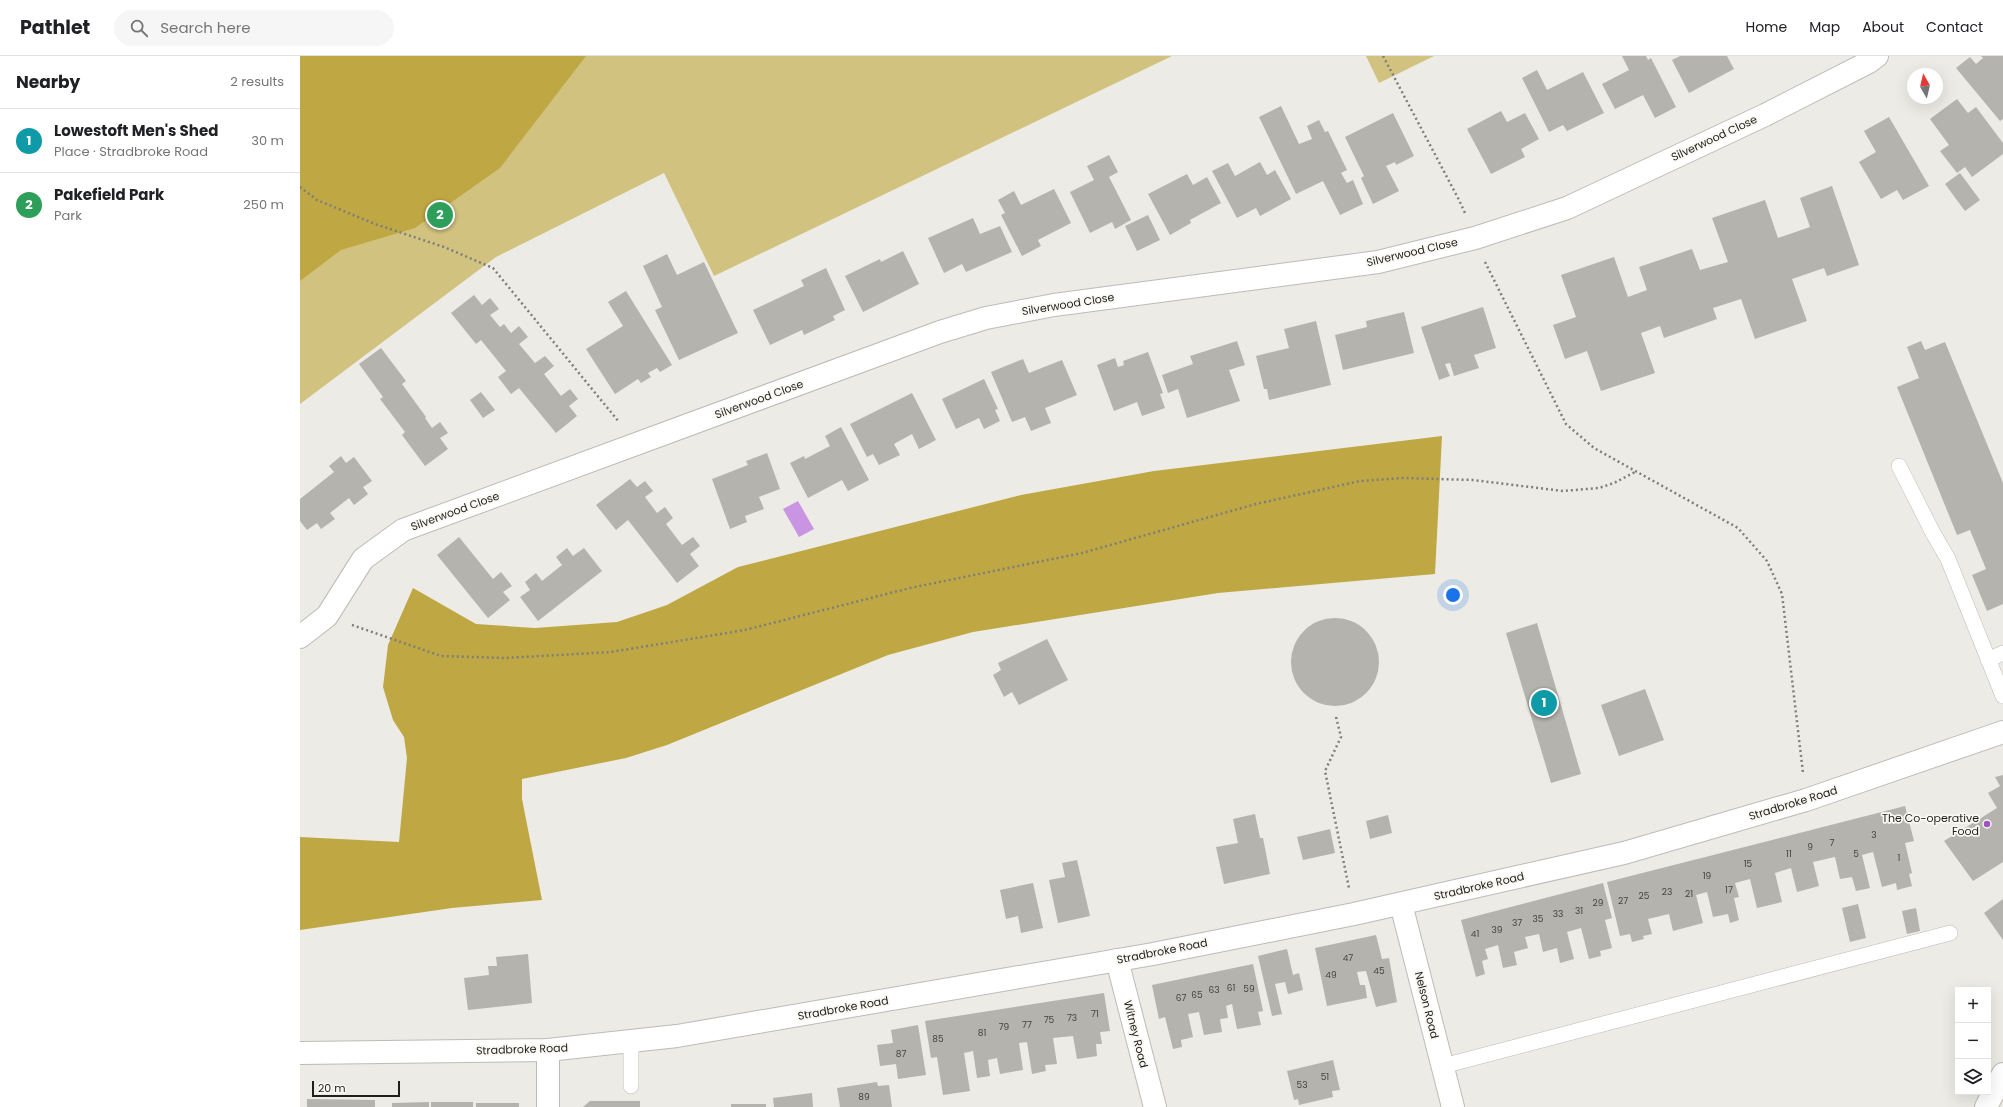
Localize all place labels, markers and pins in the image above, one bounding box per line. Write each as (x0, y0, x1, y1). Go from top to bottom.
pin: 2 (427, 200, 453, 230)
pin: 1 (1531, 688, 1557, 718)
place label: The Co-operative Food (1882, 810, 1979, 839)
marker: The Co-operative Food (1982, 819, 1992, 829)

